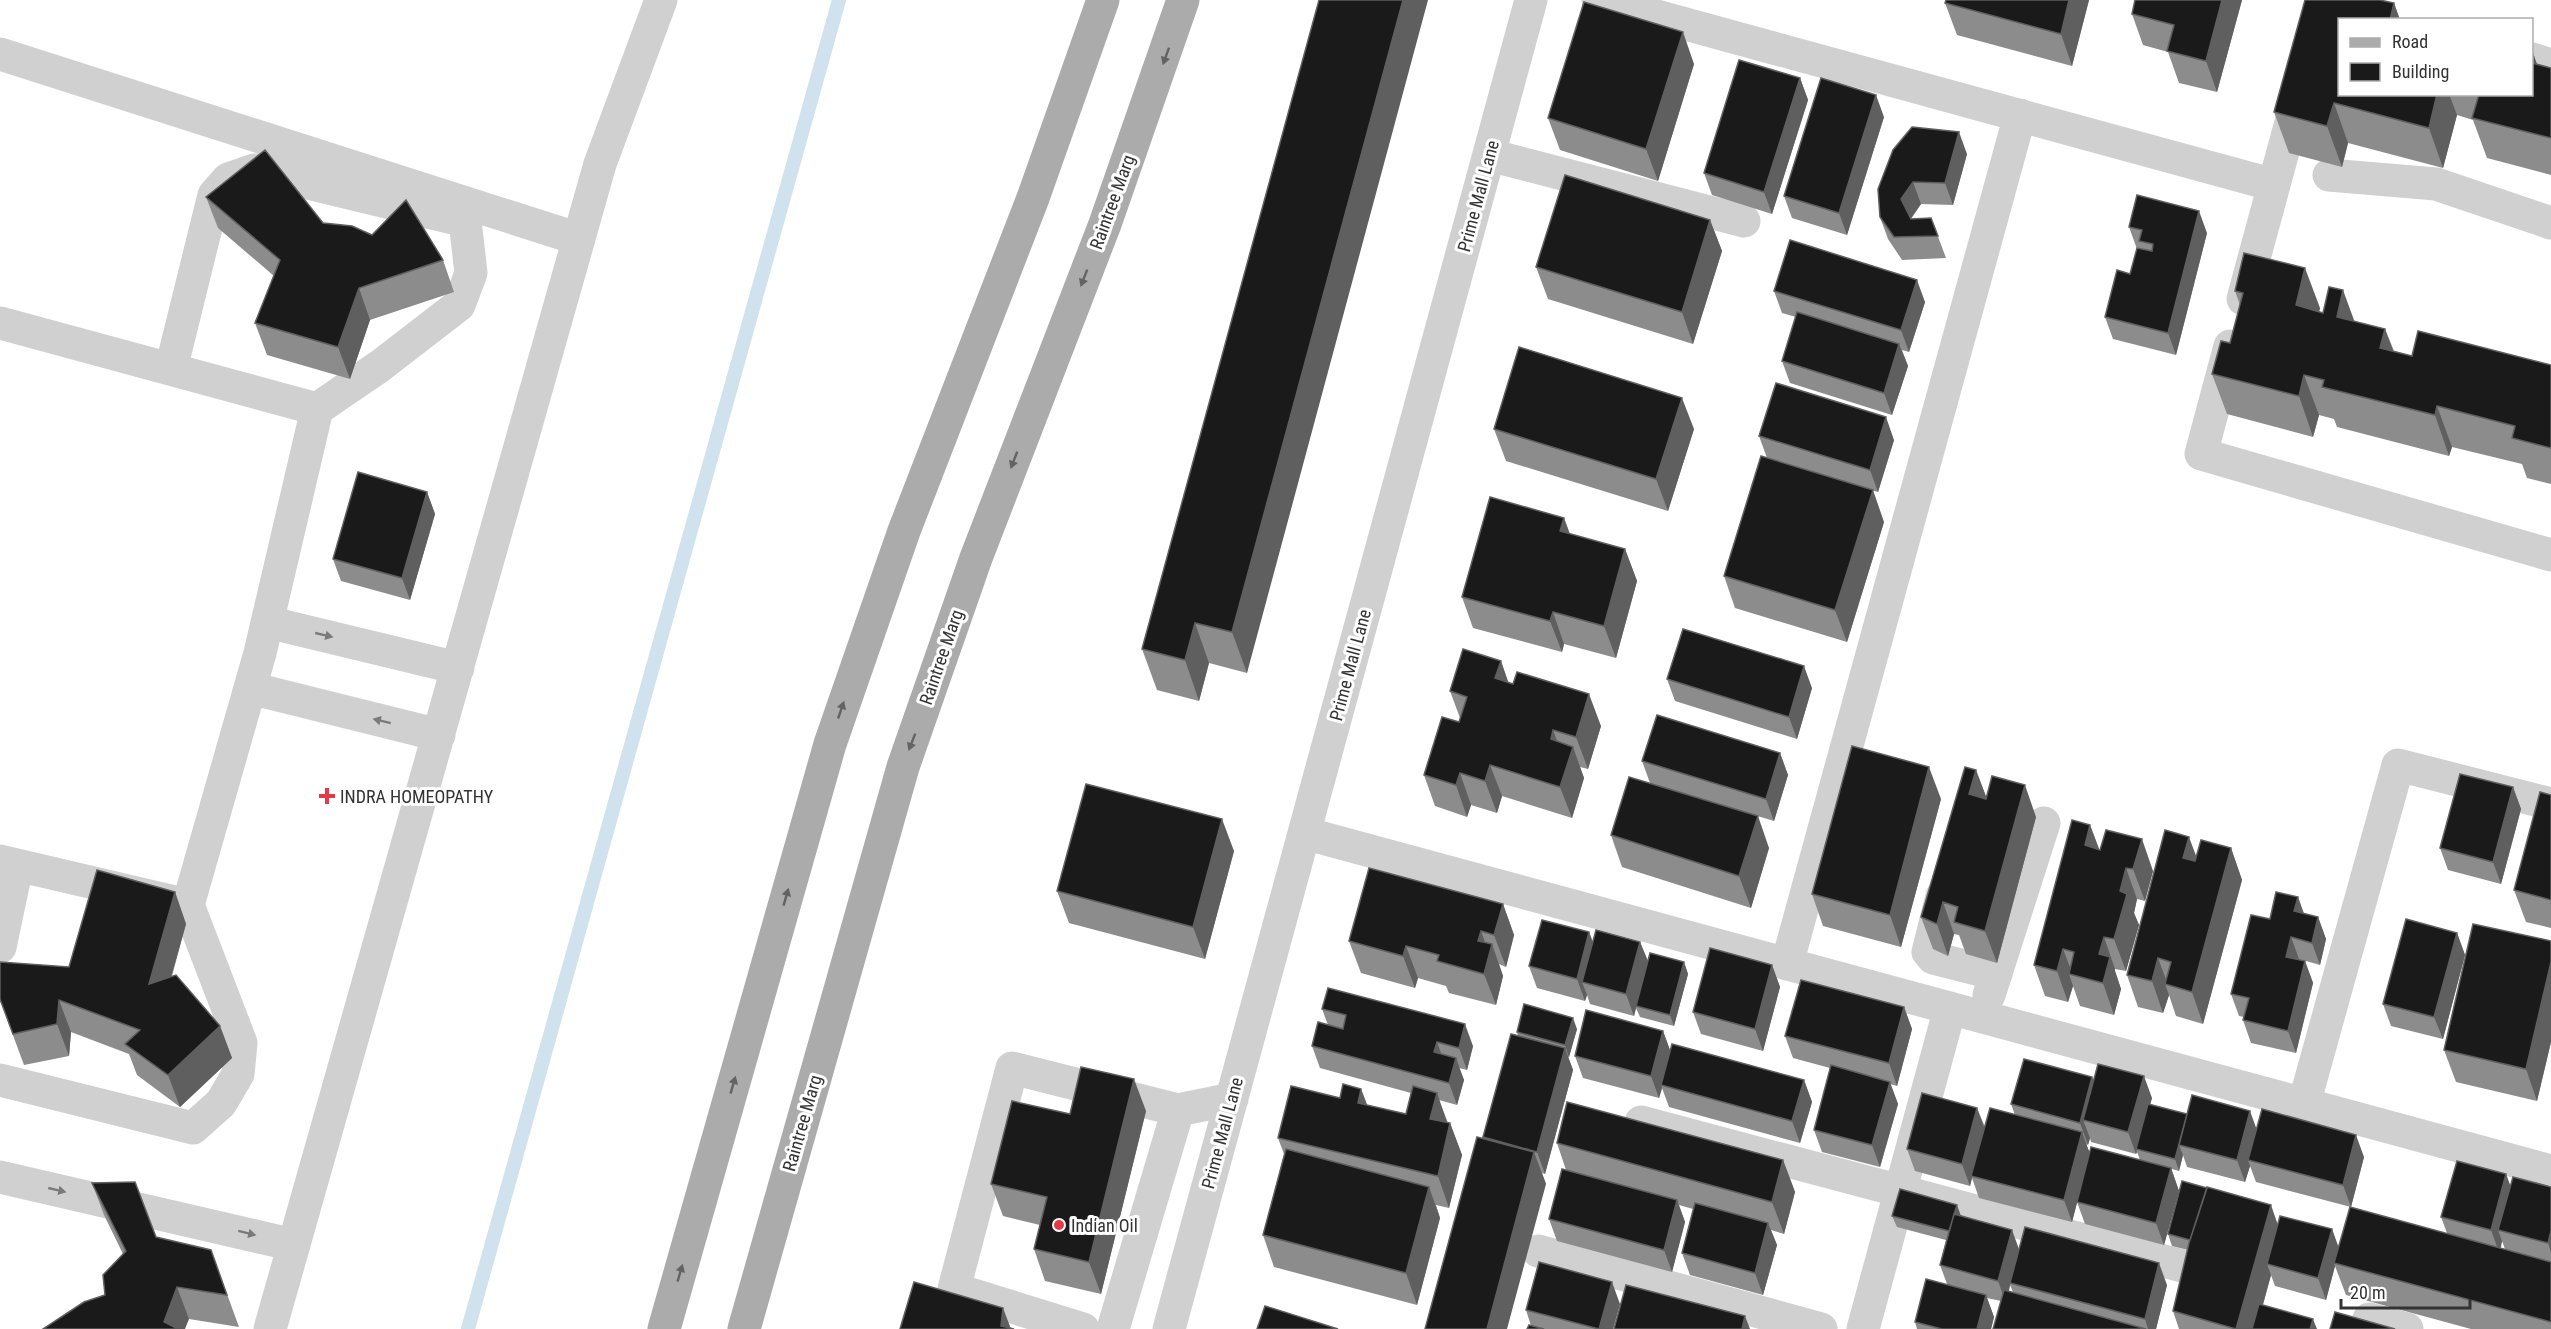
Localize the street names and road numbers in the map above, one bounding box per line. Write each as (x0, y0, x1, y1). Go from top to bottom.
street label: Prime Mall Lane (1453, 138, 1503, 254)
street label: Raintree Marg (1085, 152, 1139, 252)
street label: Raintree Marg (915, 607, 967, 707)
street label: Prime Mall Lane (1325, 607, 1375, 723)
street label: Raintree Marg (778, 1072, 826, 1174)
street label: Prime Mall Lane (1197, 1075, 1247, 1191)

